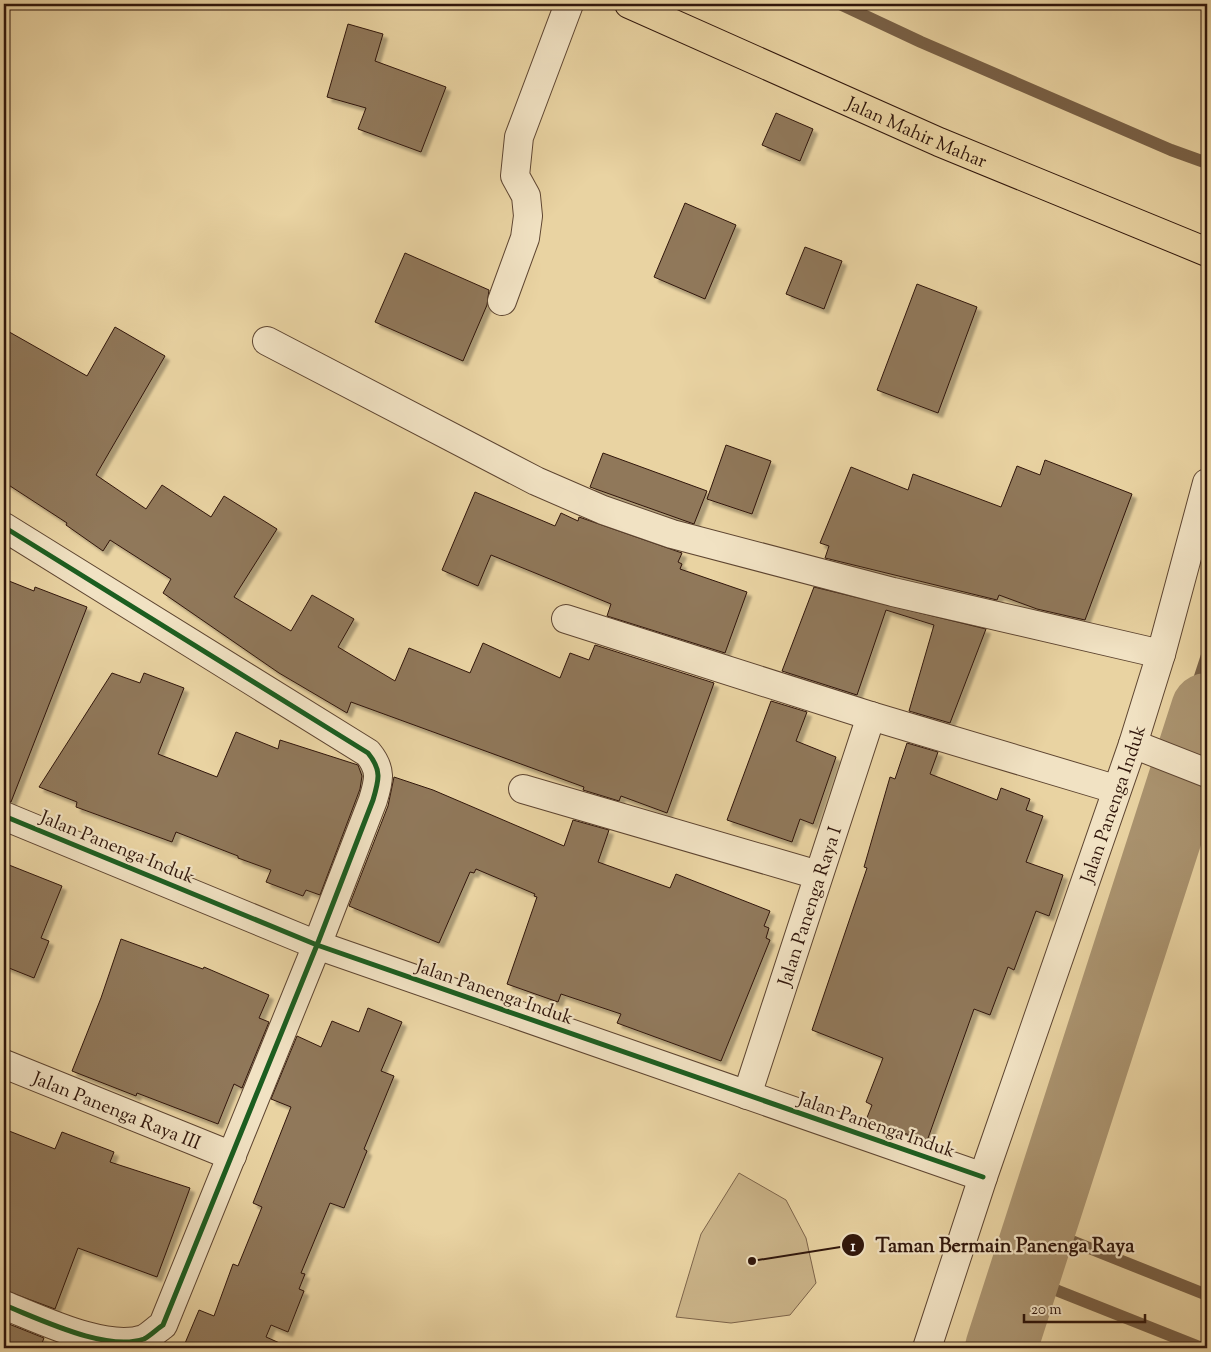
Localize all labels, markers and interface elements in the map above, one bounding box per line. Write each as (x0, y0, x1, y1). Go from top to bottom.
street label: Jalan Mahir Mahar (841, 91, 990, 176)
street label: Jalan Panenga Induk (1075, 722, 1154, 888)
street label: Jalan Panenga Induk (35, 805, 199, 892)
street label: Jalan Panenga Raya I (772, 823, 850, 991)
street label: Jalan Panenga Induk (411, 953, 577, 1033)
street label: Jalan Panenga Raya III (27, 1066, 204, 1158)
street label: Jalan Panenga Induk (793, 1086, 959, 1166)
callout: Taman Bermain Panenga Raya (840, 1228, 1144, 1263)
text: Taman Bermain Panenga Raya (876, 1233, 1135, 1262)
text: 1 (850, 1237, 856, 1258)
scale bar (1024, 1292, 1145, 1324)
text: 20 m (1031, 1300, 1062, 1321)

